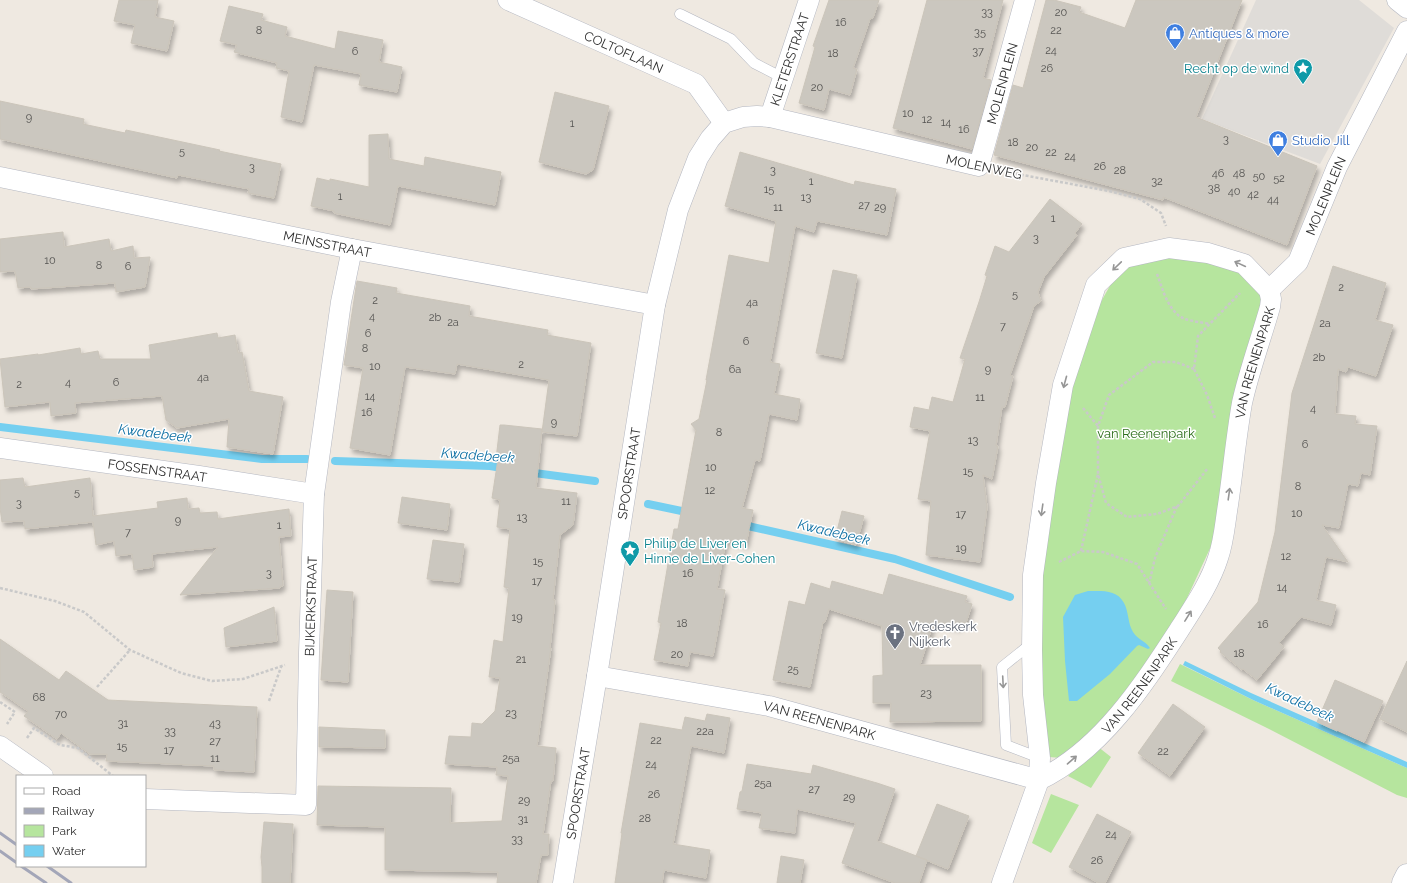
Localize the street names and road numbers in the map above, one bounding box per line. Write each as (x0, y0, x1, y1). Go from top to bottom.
street label: KLETERSTRAAT (767, 11, 812, 108)
street label: COLTOFLAAN (582, 28, 666, 76)
street label: MOLENPLEIN (984, 41, 1020, 126)
street label: MOLENWEG (945, 152, 1023, 182)
street label: MOLENPLEIN (1302, 154, 1349, 237)
street label: MEINSSTRAAT (282, 228, 373, 260)
street label: VAN REENENPARK (1232, 304, 1277, 419)
street label: SPOORSTRAAT (614, 426, 643, 520)
street label: FOSSENSTRAAT (107, 456, 208, 485)
street label: BIJKERKSTRAAT (301, 556, 320, 656)
street label: VAN REENENPARK (1098, 634, 1180, 736)
street label: VAN REENENPARK (762, 698, 878, 743)
street label: SPOORSTRAAT (563, 746, 593, 840)

